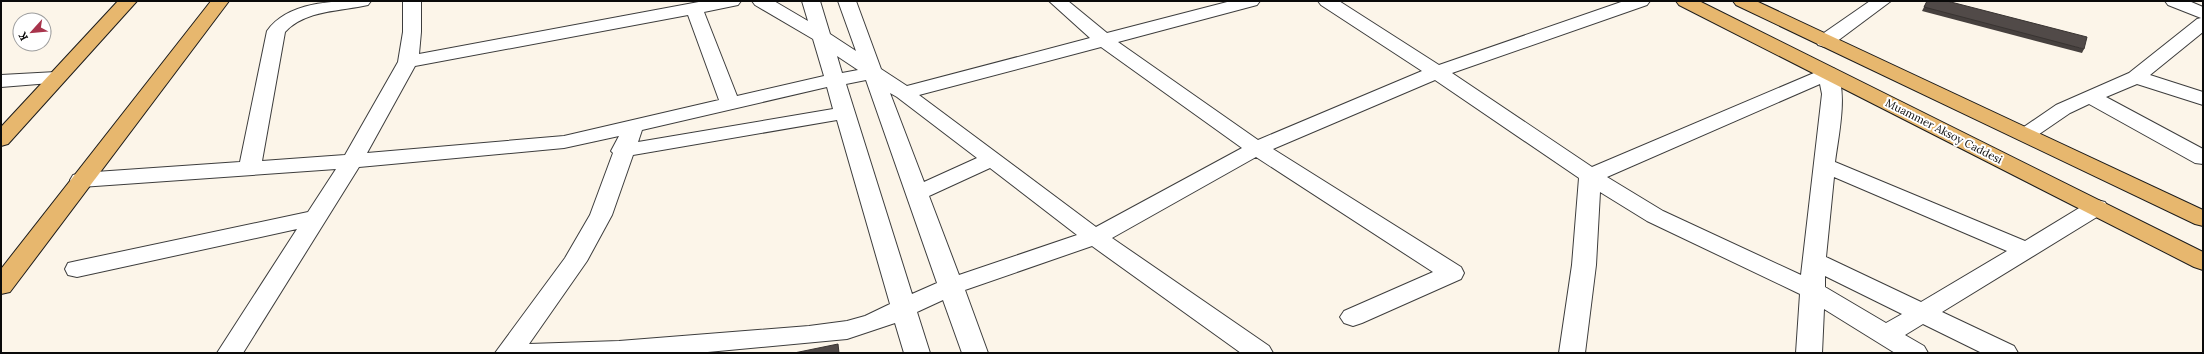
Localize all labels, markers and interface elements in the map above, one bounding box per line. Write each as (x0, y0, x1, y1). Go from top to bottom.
north arrow (12, 12, 52, 52)
text: K (15, 30, 31, 43)
street label: Muammer Aksoy Caddesi (1883, 95, 2005, 167)

